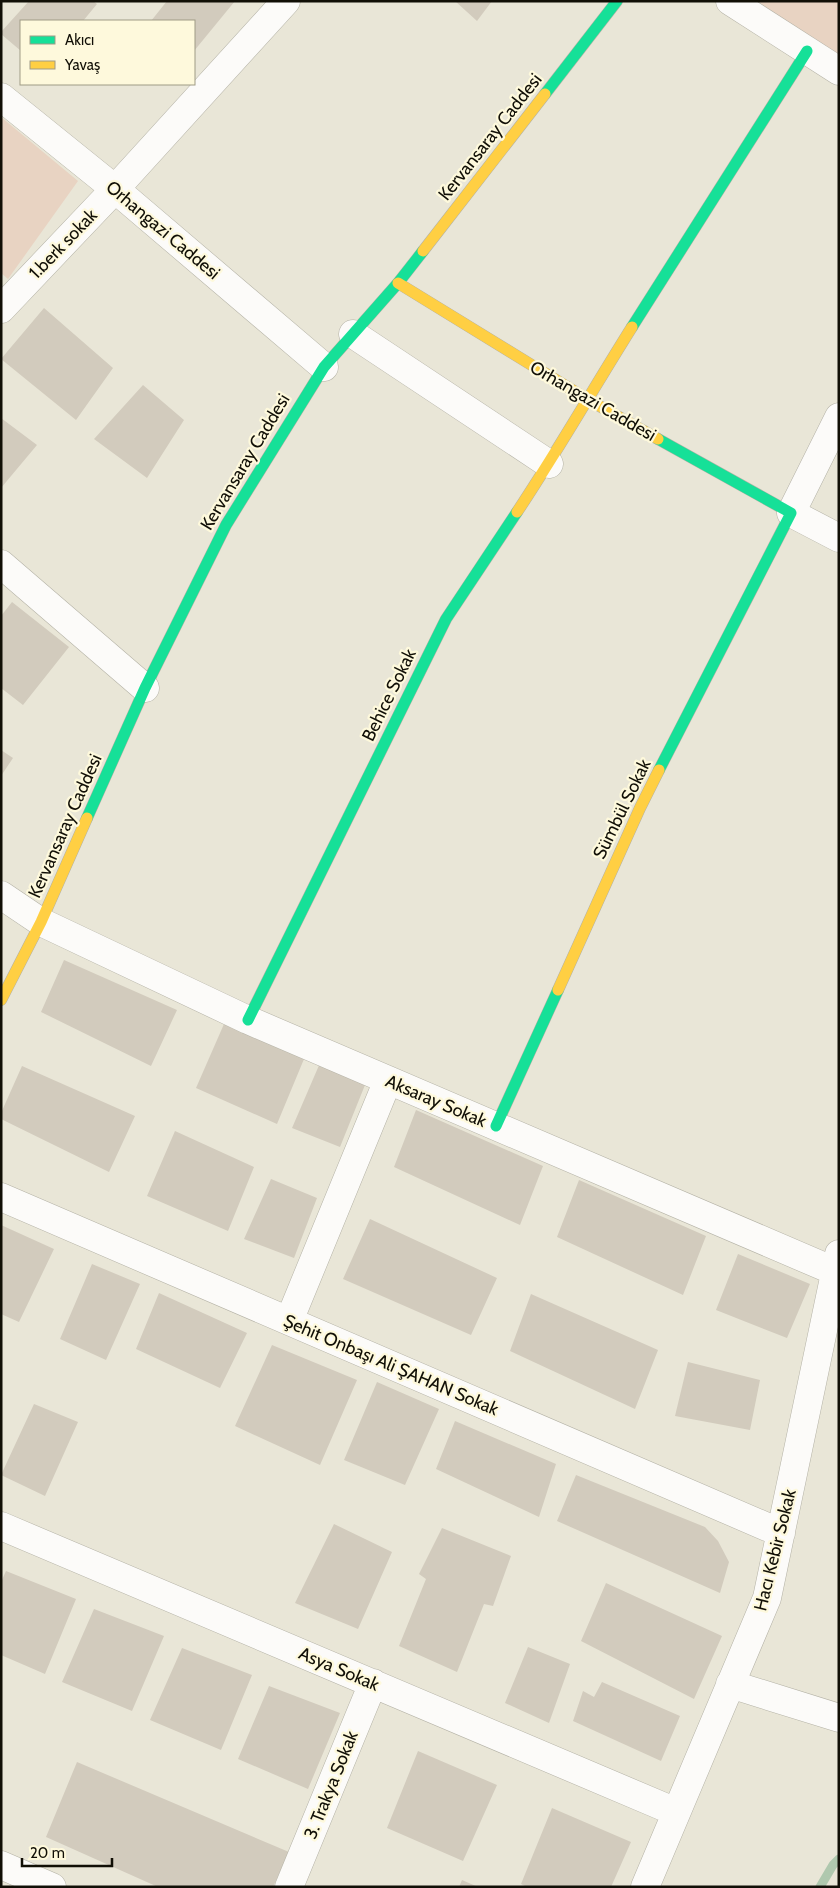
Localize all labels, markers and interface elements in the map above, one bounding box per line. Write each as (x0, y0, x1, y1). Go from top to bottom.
legend (20, 20, 195, 85)
text: Akıcı (65, 31, 94, 49)
text: Yavaş (64, 56, 100, 74)
street label: Kervansaray Caddesi (434, 69, 546, 205)
street label: Orhangazi Caddesi (102, 176, 224, 284)
street label: 1.berk sokak (24, 204, 102, 284)
street label: Orhangazi Caddesi (526, 356, 660, 446)
street label: Kervansaray Caddesi (196, 390, 294, 534)
street label: Behice Sokak (357, 644, 421, 745)
street label: Kervansaray Caddesi (23, 751, 107, 901)
street label: Sümbül Sokak (588, 755, 656, 863)
street label: Aksaray Sokak (382, 1070, 491, 1132)
street label: Şehit Onbaşı Ali ŞAHAN Sokak (280, 1310, 503, 1421)
street label: Hacı Kebir Sokak (749, 1486, 801, 1613)
street label: Asya Sokak (295, 1642, 383, 1696)
street label: 3. Trakya Sokak (299, 1727, 363, 1842)
scale bar (22, 1836, 112, 1868)
text: 20 m (30, 1844, 65, 1862)

